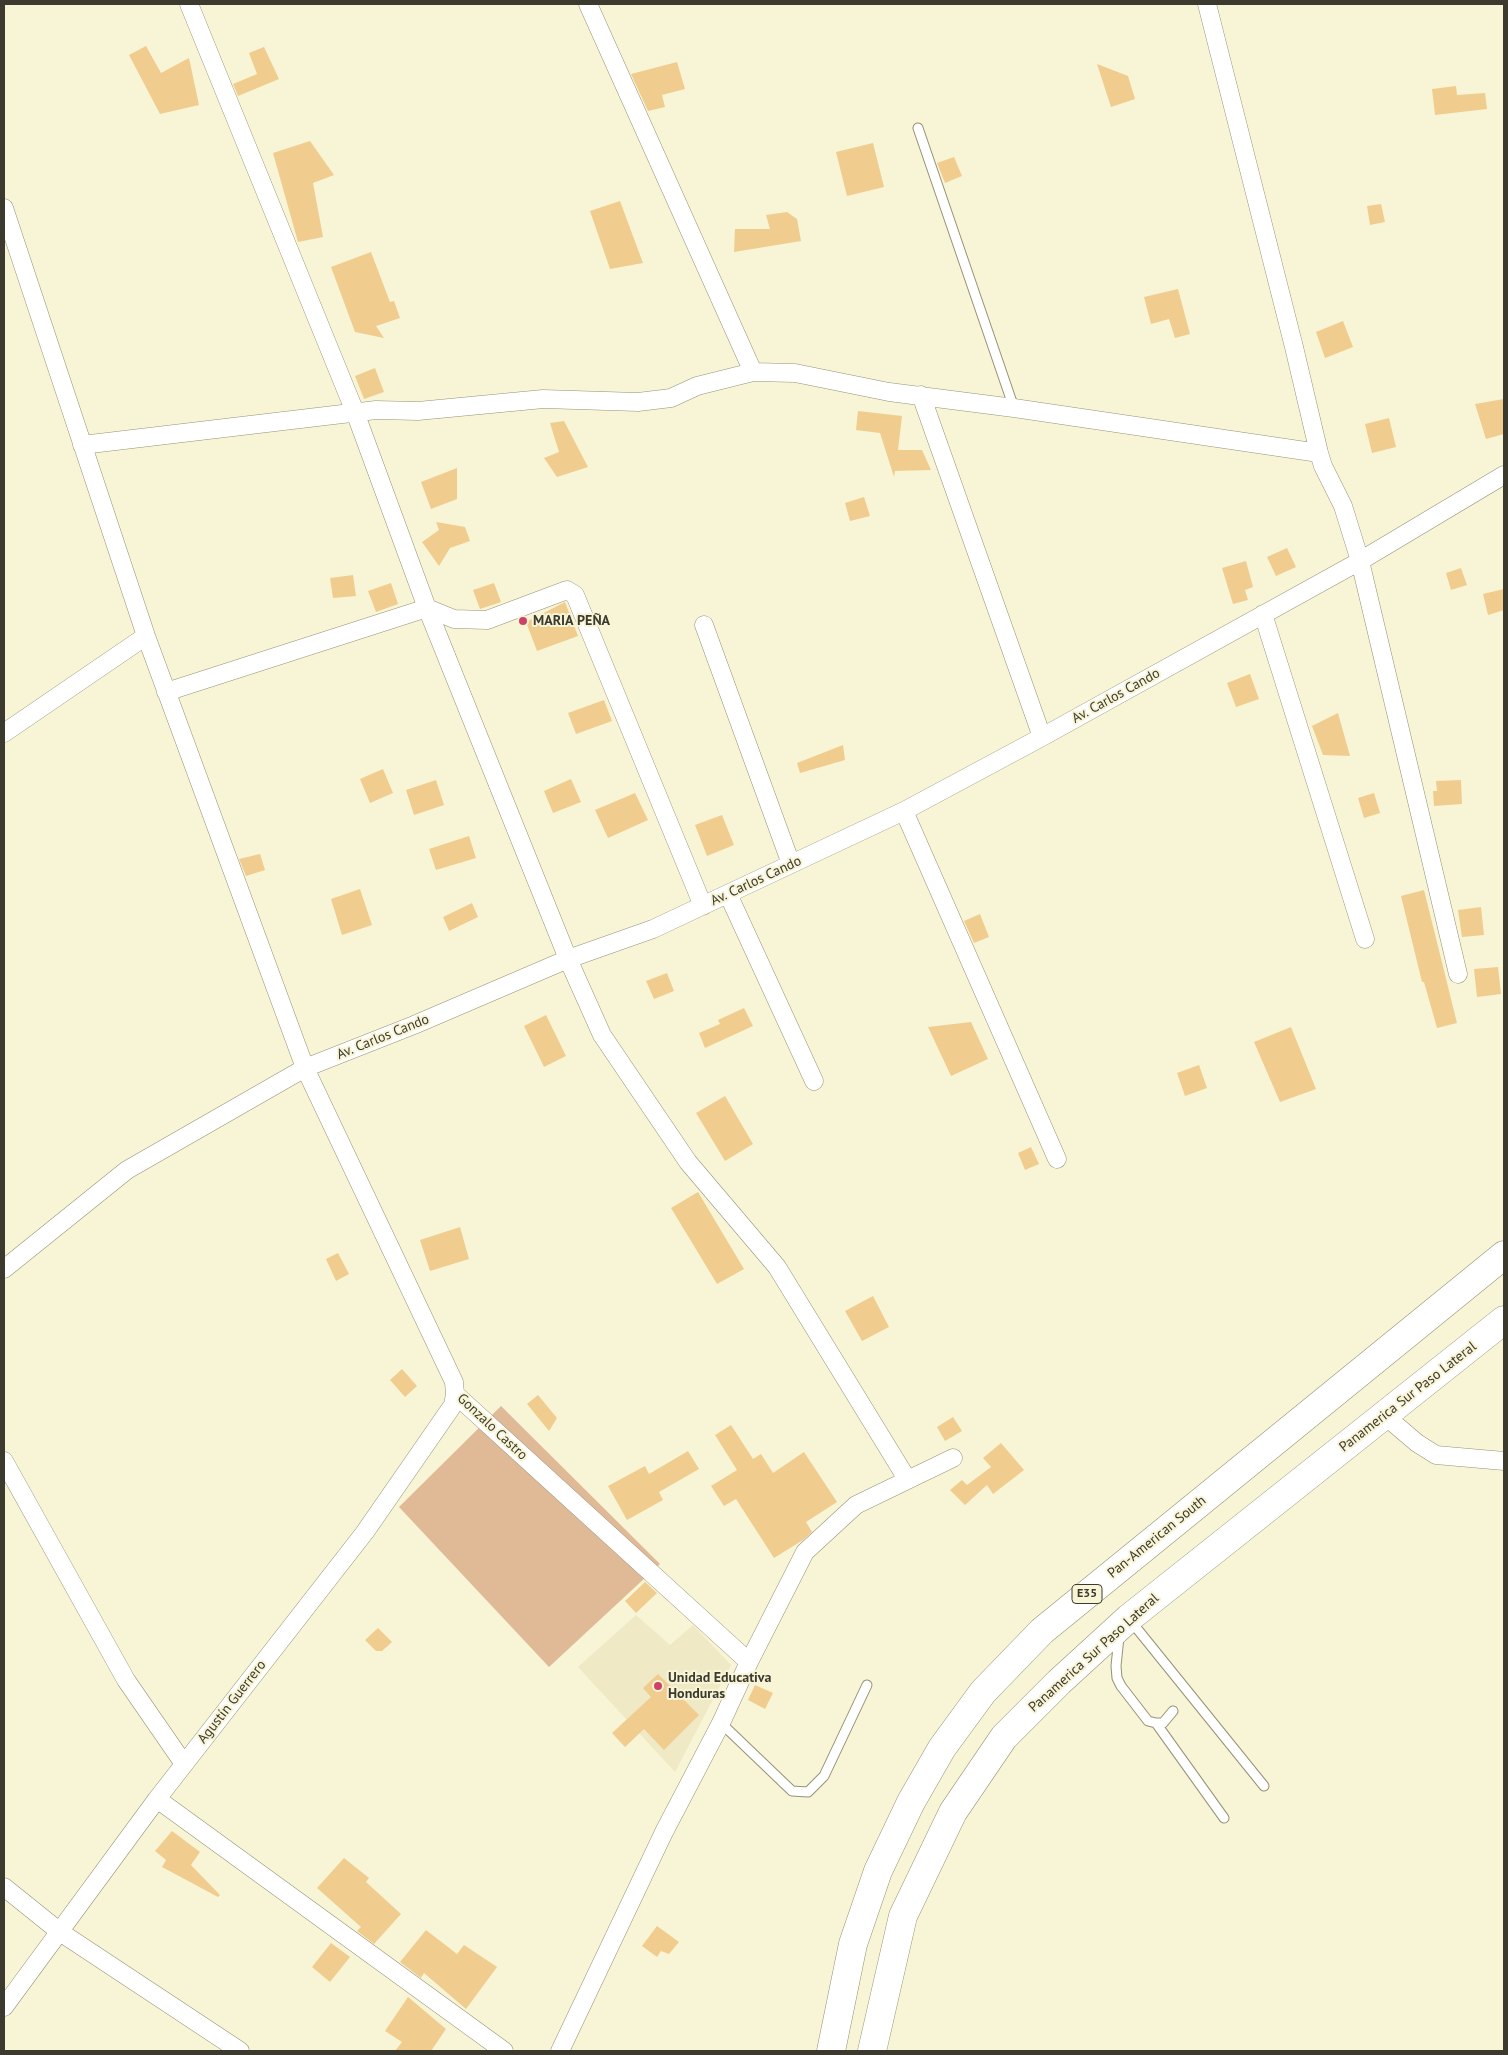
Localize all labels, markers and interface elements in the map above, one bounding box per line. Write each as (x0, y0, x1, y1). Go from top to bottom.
place label: MARIA PEÑA (533, 613, 610, 629)
marker: MARIA PEÑA (517, 615, 529, 627)
street label: Av. Carlos Cando (1069, 665, 1163, 727)
street label: Av. Carlos Cando (708, 853, 804, 909)
street label: Av. Carlos Cando (334, 1011, 432, 1063)
street label: Panamerica Sur Paso Lateral (1336, 1338, 1480, 1456)
street label: Gonzalo Castro (453, 1390, 531, 1464)
street label: Pan-American South (1104, 1492, 1210, 1582)
road number: E35 (1072, 1585, 1102, 1604)
street label: Panamerica Sur Paso Lateral (1026, 1590, 1162, 1716)
street label: Agustín Guerrero (194, 1657, 270, 1747)
place label: Unidad Educativa Honduras (668, 1670, 771, 1702)
marker: Unidad Educativa Honduras (652, 1680, 664, 1692)

